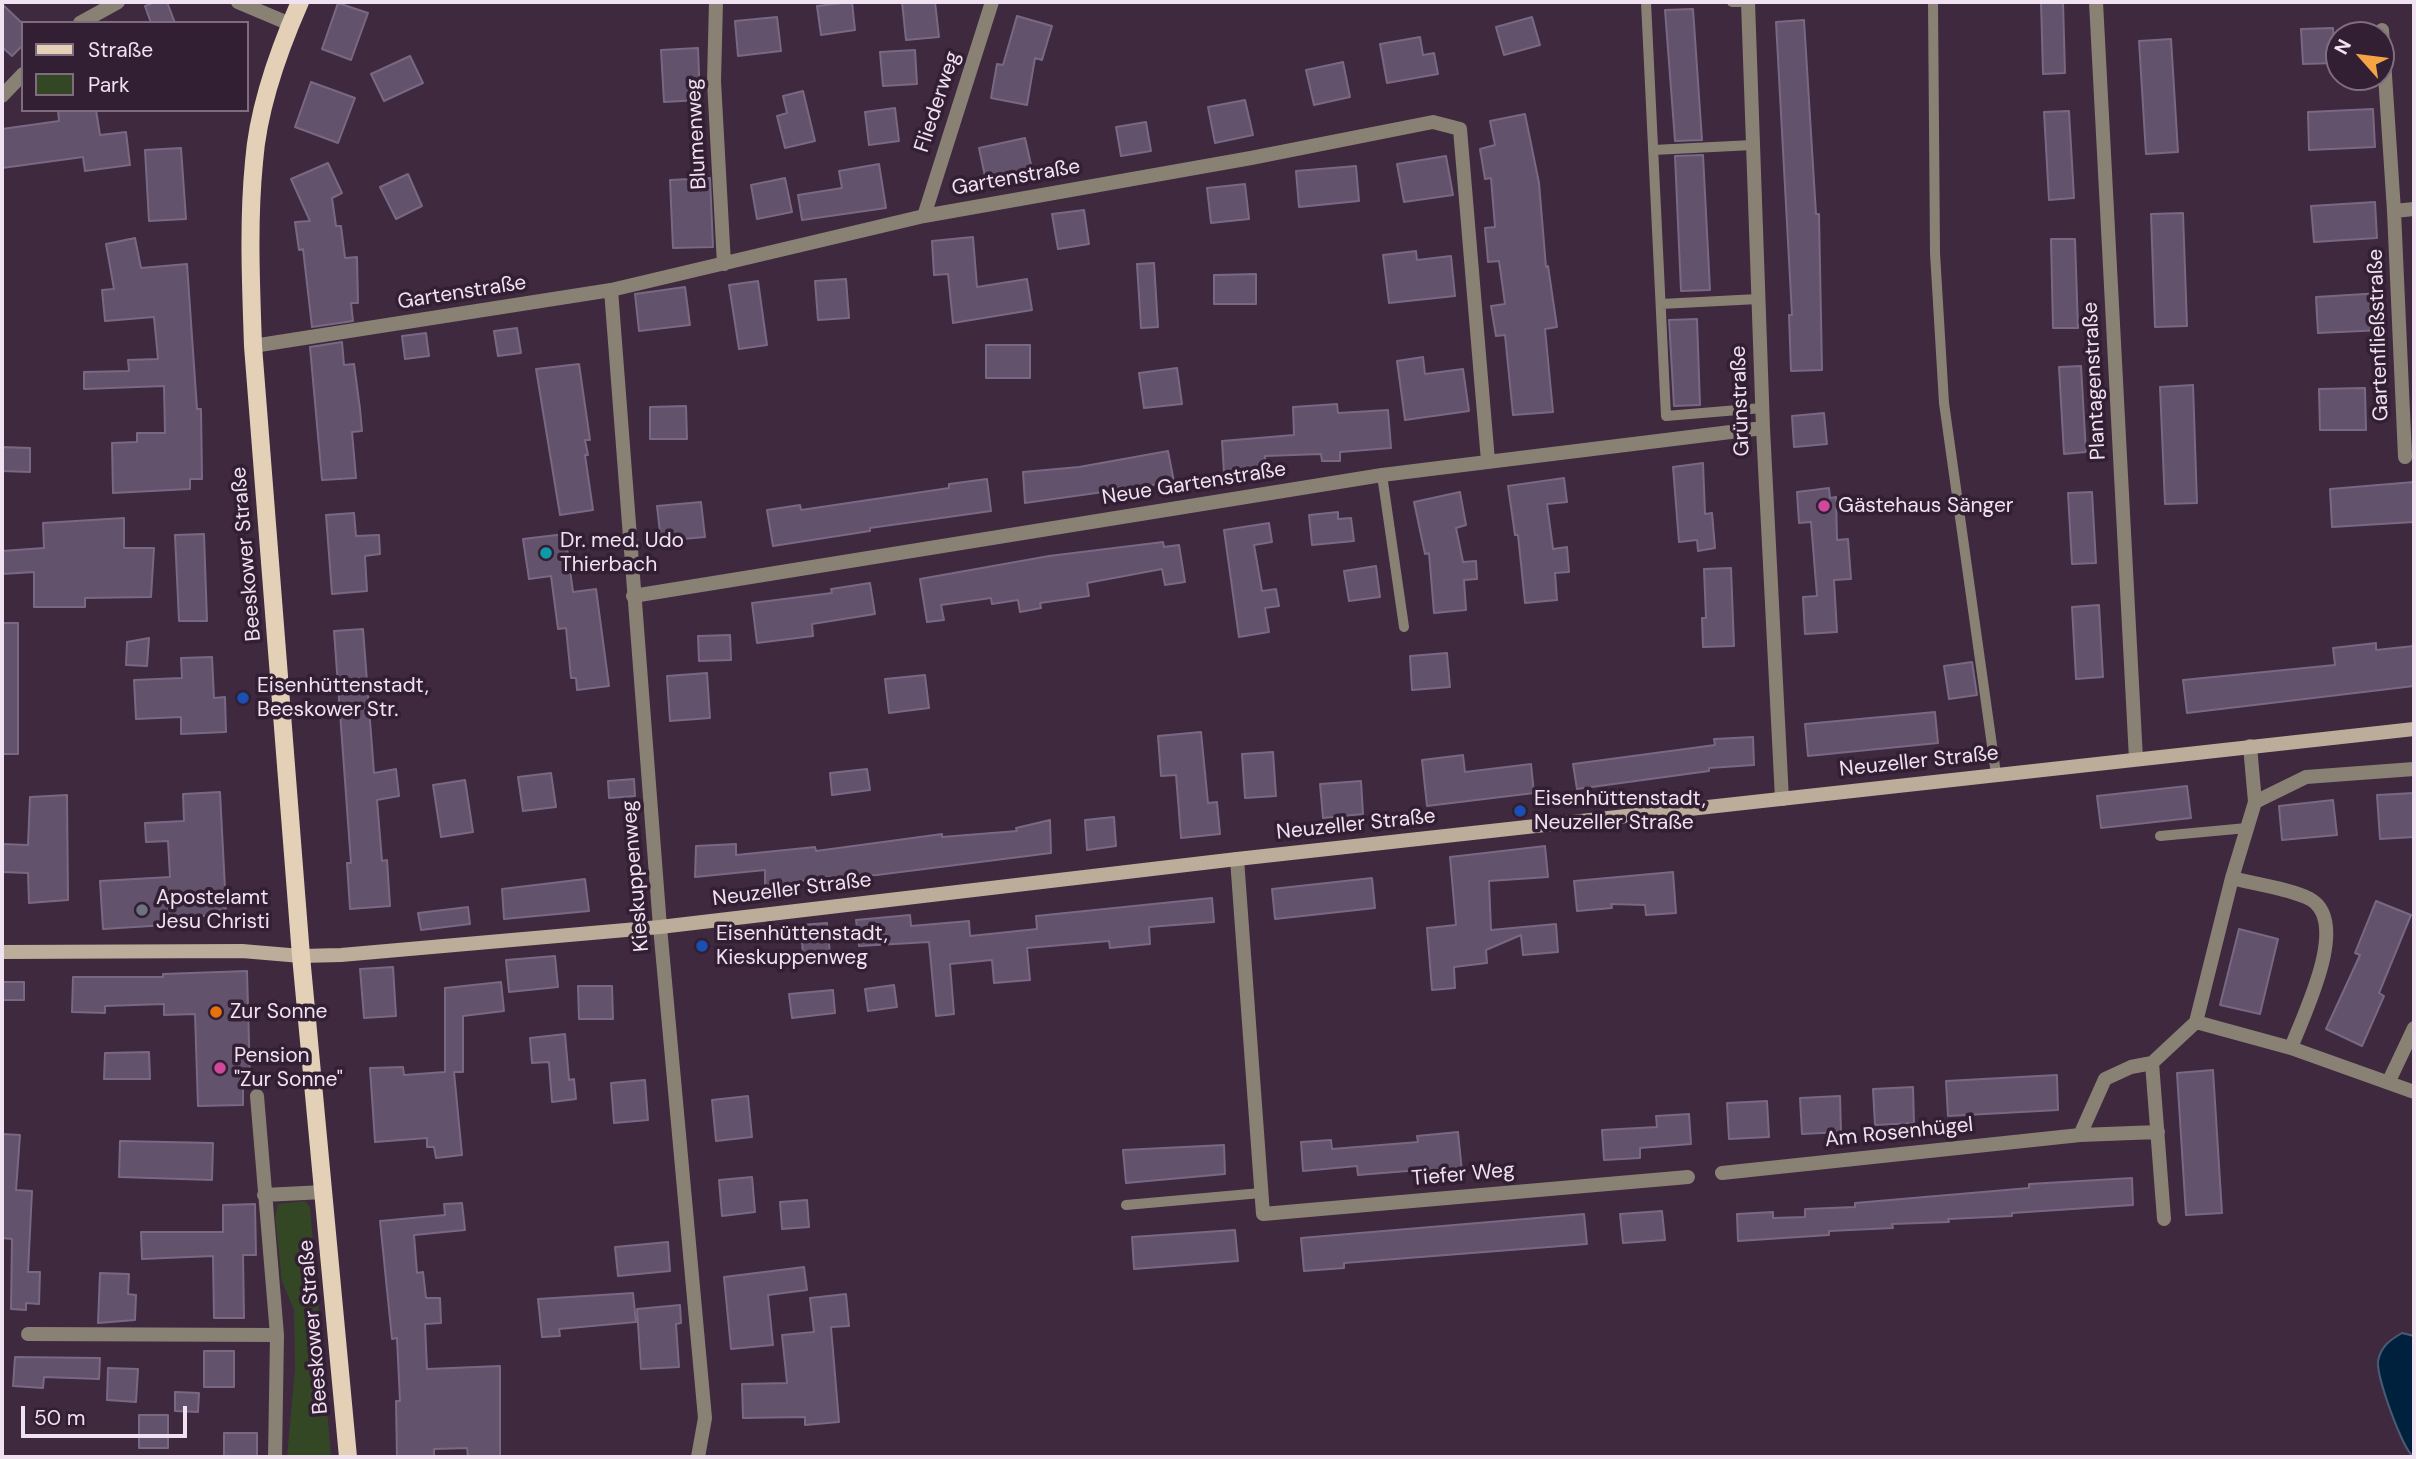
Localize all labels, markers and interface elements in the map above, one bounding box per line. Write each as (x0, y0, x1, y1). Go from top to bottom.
legend (21, 21, 248, 112)
north arrow (2325, 21, 2395, 91)
text: N (2328, 35, 2357, 59)
text: Straße (88, 36, 153, 64)
street label: Fliederweg (910, 48, 966, 156)
text: Park (88, 71, 129, 99)
street label: Blumenweg (682, 78, 712, 190)
street label: Gartenstraße (950, 154, 1082, 202)
street label: Gartenfließstraße (2363, 248, 2395, 422)
street label: Gartenstraße (396, 270, 528, 316)
street label: Plantagenstraße (2078, 301, 2112, 461)
street label: Grünstraße (1726, 345, 1756, 457)
street label: Neue Gartenstraße (1100, 457, 1288, 511)
street label: Beeskower Straße (227, 466, 267, 642)
place label: Gästehaus Sänger (1838, 493, 2014, 519)
marker: Gästehaus Sänger (1816, 498, 1832, 514)
place label: Dr. med. Udo Thierbach (560, 528, 684, 578)
marker: Dr. med. Udo Thierbach (538, 545, 554, 561)
place label: Eisenhüttenstadt, Beeskower Str. (257, 673, 429, 723)
marker: Eisenhüttenstadt, Beeskower Str. (235, 690, 251, 706)
street label: Neuzeller Straße (1838, 741, 2000, 783)
place label: Eisenhüttenstadt, Neuzeller Straße (1534, 786, 1706, 836)
street label: Kieskuppenweg (617, 799, 655, 953)
marker: Eisenhüttenstadt, Neuzeller Straße (1512, 803, 1528, 819)
street label: Neuzeller Straße (1275, 804, 1437, 846)
street label: Neuzeller Straße (711, 868, 873, 912)
place label: Apostelamt Jesu Christi (156, 885, 270, 935)
marker: Apostelamt Jesu Christi (134, 902, 150, 918)
place label: Eisenhüttenstadt, Kieskuppenweg (716, 921, 888, 971)
marker: Eisenhüttenstadt, Kieskuppenweg (694, 938, 710, 954)
place label: Zur Sonne (230, 999, 327, 1025)
marker: Zur Sonne (208, 1004, 224, 1020)
place label: Pension "Zur Sonne" (234, 1043, 343, 1093)
marker: Pension "Zur Sonne" (212, 1060, 228, 1076)
street label: Am Rosenhügel (1824, 1113, 1974, 1153)
street label: Tiefer Weg (1410, 1158, 1516, 1192)
street label: Beeskower Straße (294, 1239, 334, 1415)
scale bar (24, 1392, 191, 1436)
text: 50 m (34, 1404, 85, 1432)

